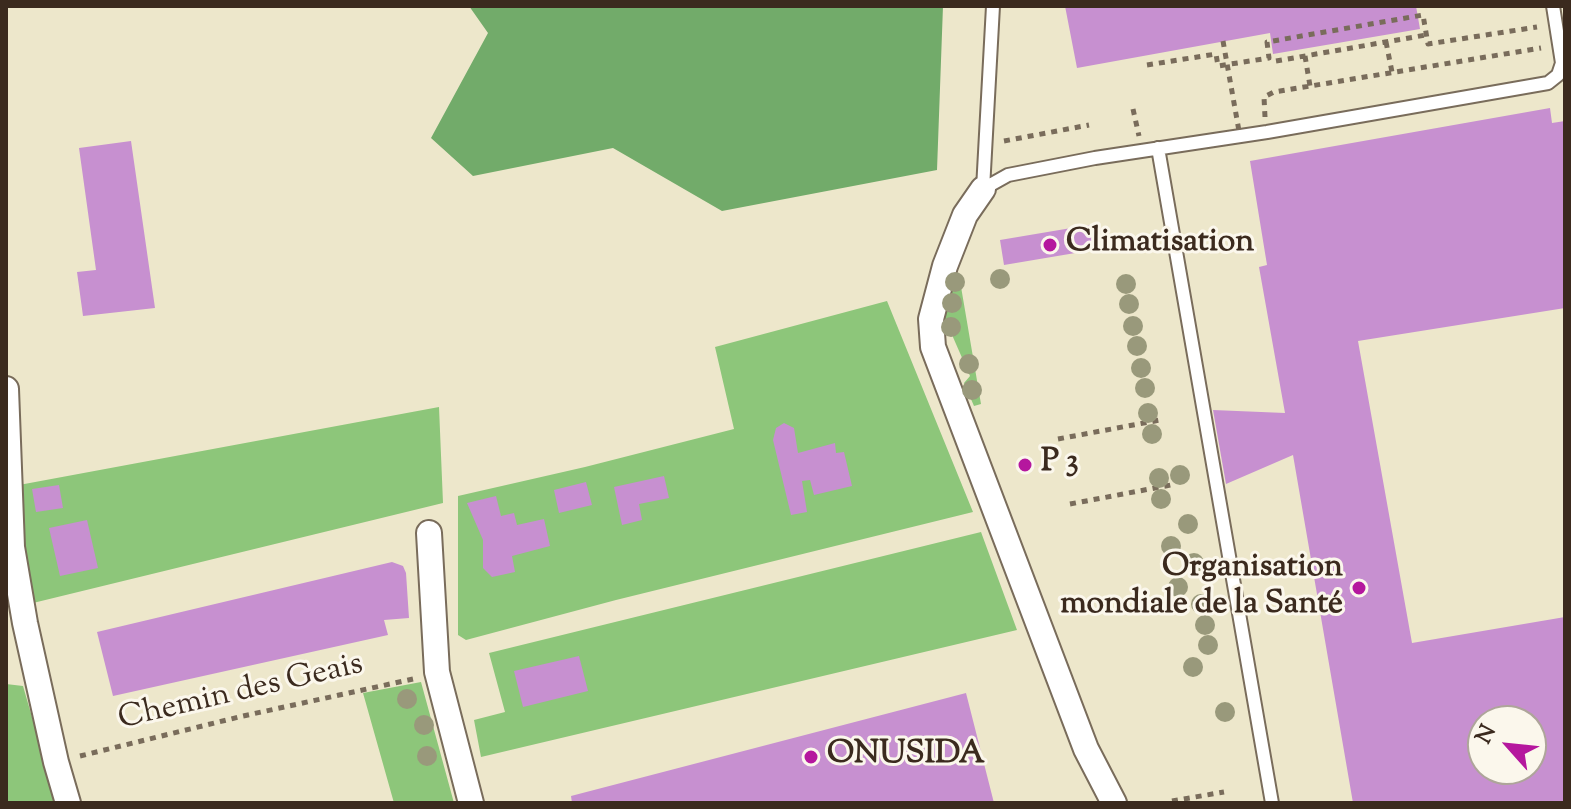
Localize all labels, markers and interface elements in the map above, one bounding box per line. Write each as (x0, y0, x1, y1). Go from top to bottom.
place label: Climatisation (1066, 226, 1254, 264)
marker: Climatisation (1041, 236, 1059, 254)
place label: P 3 (1041, 446, 1079, 484)
marker: P 3 (1016, 456, 1034, 474)
place label: Organisation mondiale de la Santé (1060, 551, 1343, 626)
marker: Organisation mondiale de la Santé (1350, 579, 1368, 597)
street label: Chemin des Geais (115, 647, 367, 741)
north arrow (1467, 705, 1547, 785)
text: N (1469, 720, 1506, 750)
place label: ONUSIDA (827, 738, 985, 776)
marker: ONUSIDA (802, 748, 820, 766)

